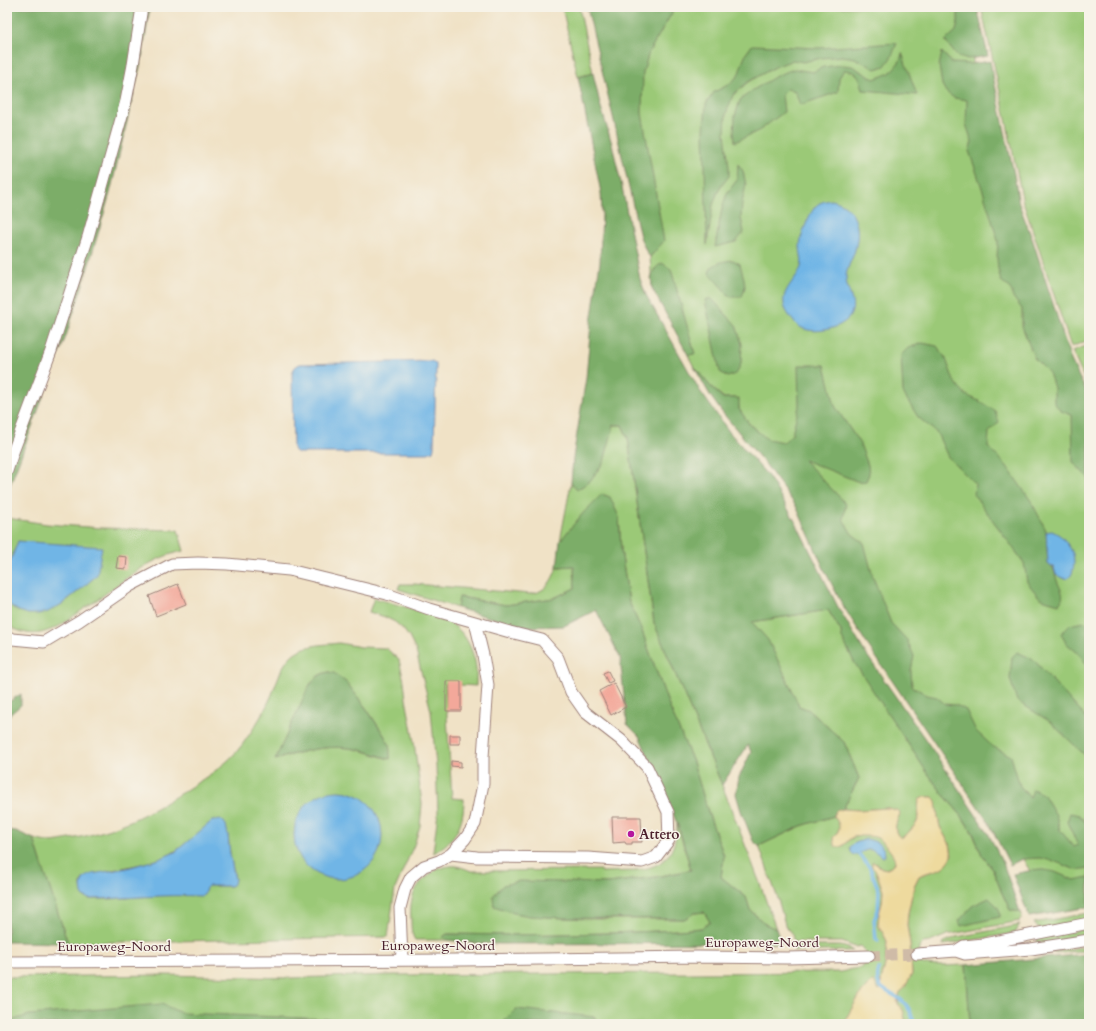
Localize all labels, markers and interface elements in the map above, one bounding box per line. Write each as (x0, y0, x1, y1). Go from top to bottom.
place label: Attero (639, 825, 679, 844)
marker: Attero (626, 829, 636, 839)
street label: Europaweg-Noord (705, 933, 819, 952)
street label: Europaweg-Noord (381, 936, 495, 955)
street label: Europaweg-Noord (57, 937, 171, 956)

